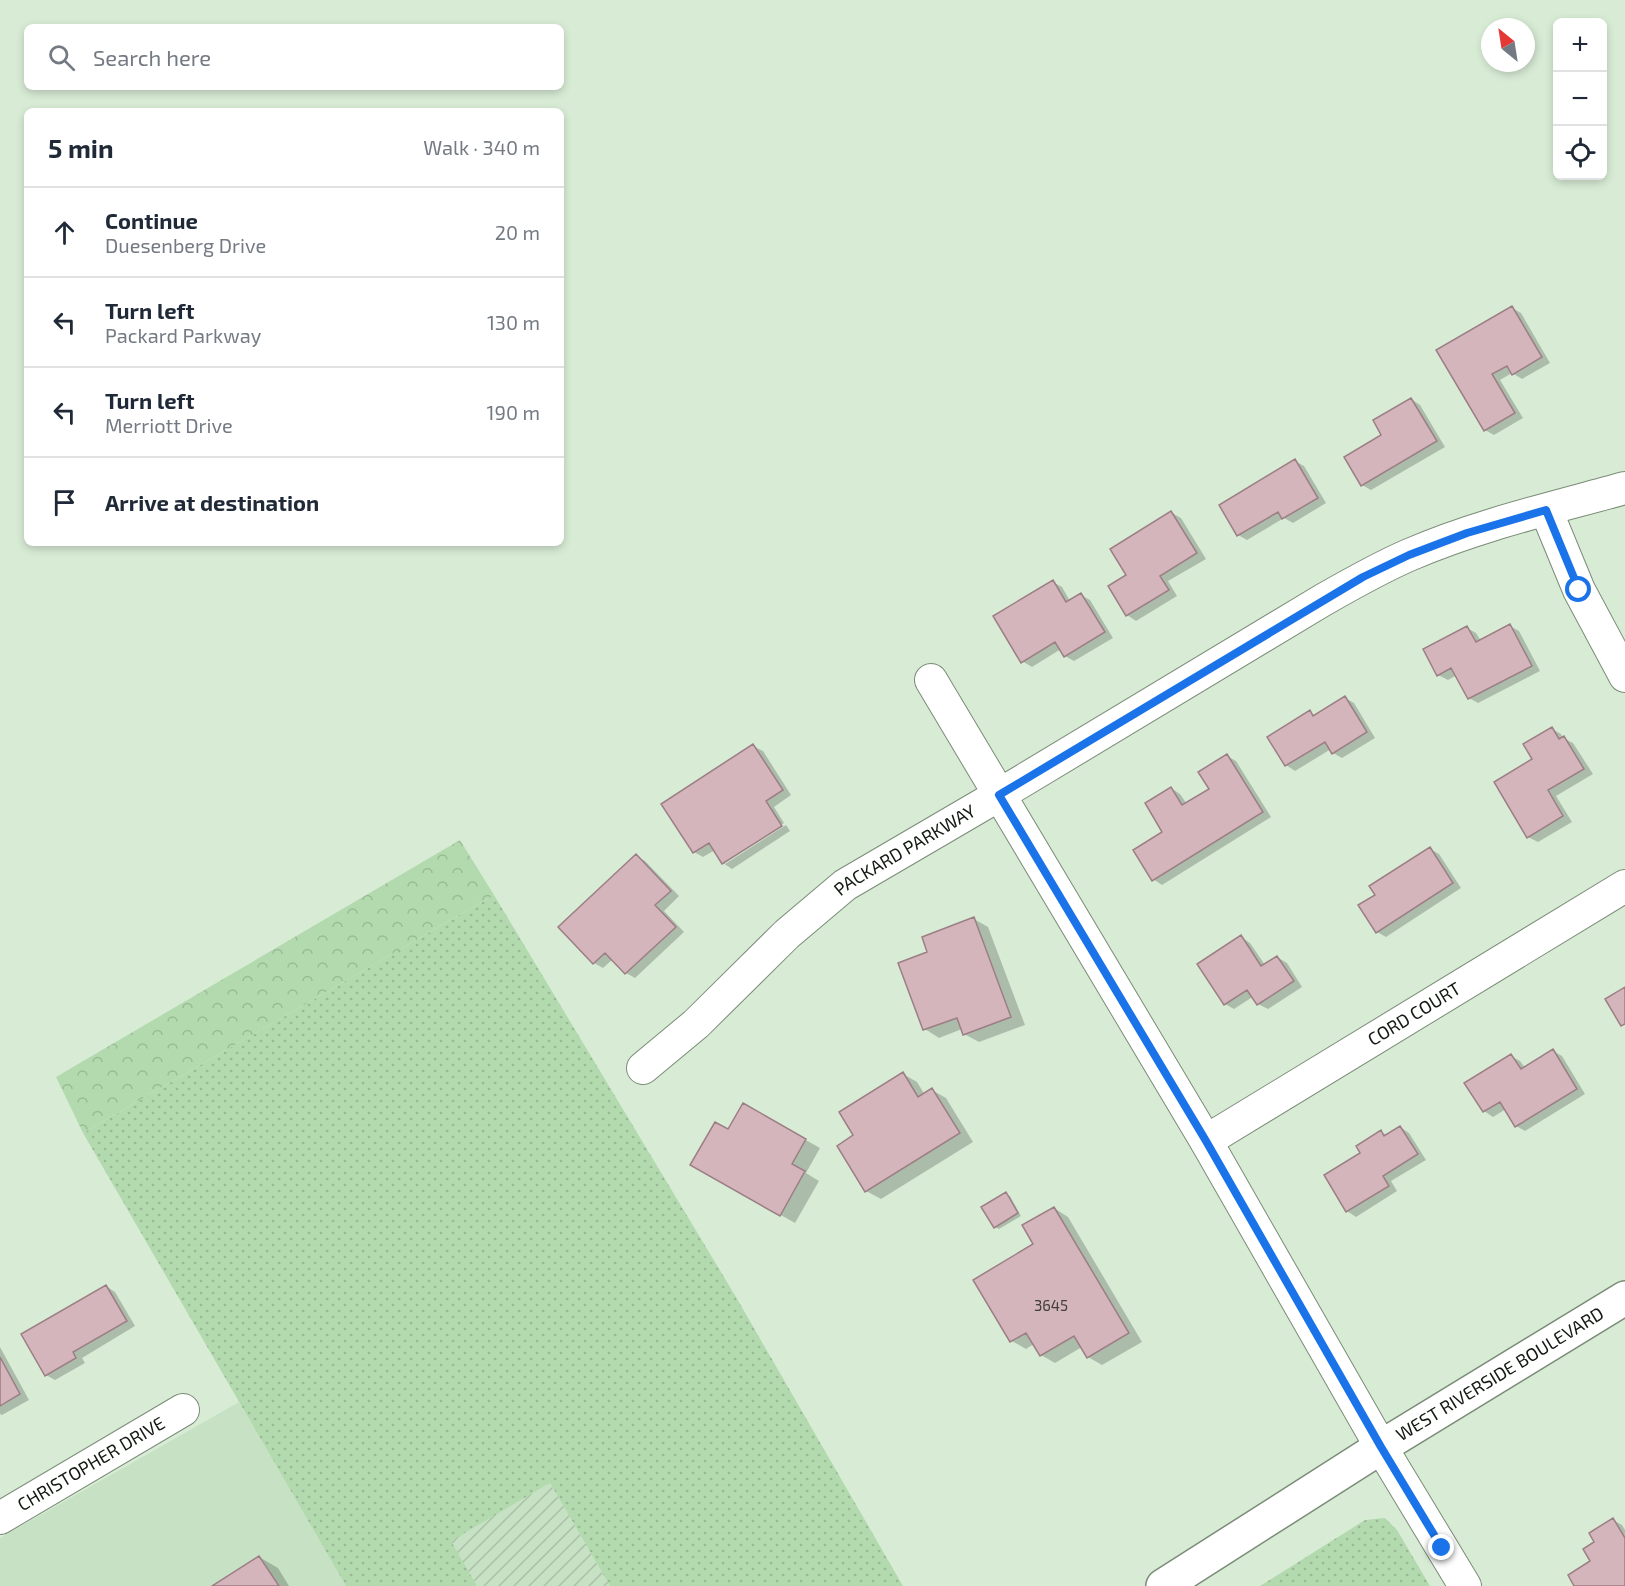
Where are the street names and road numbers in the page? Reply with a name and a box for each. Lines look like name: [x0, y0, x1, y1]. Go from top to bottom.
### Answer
street label: PACKARD PARKWAY: [829, 799, 980, 900]
street label: CORD COURT: [1363, 976, 1465, 1050]
street label: WEST RIVERSIDE BOULEVARD: [1392, 1302, 1607, 1445]
street label: CHRISTOPHER DRIVE: [13, 1411, 168, 1515]

